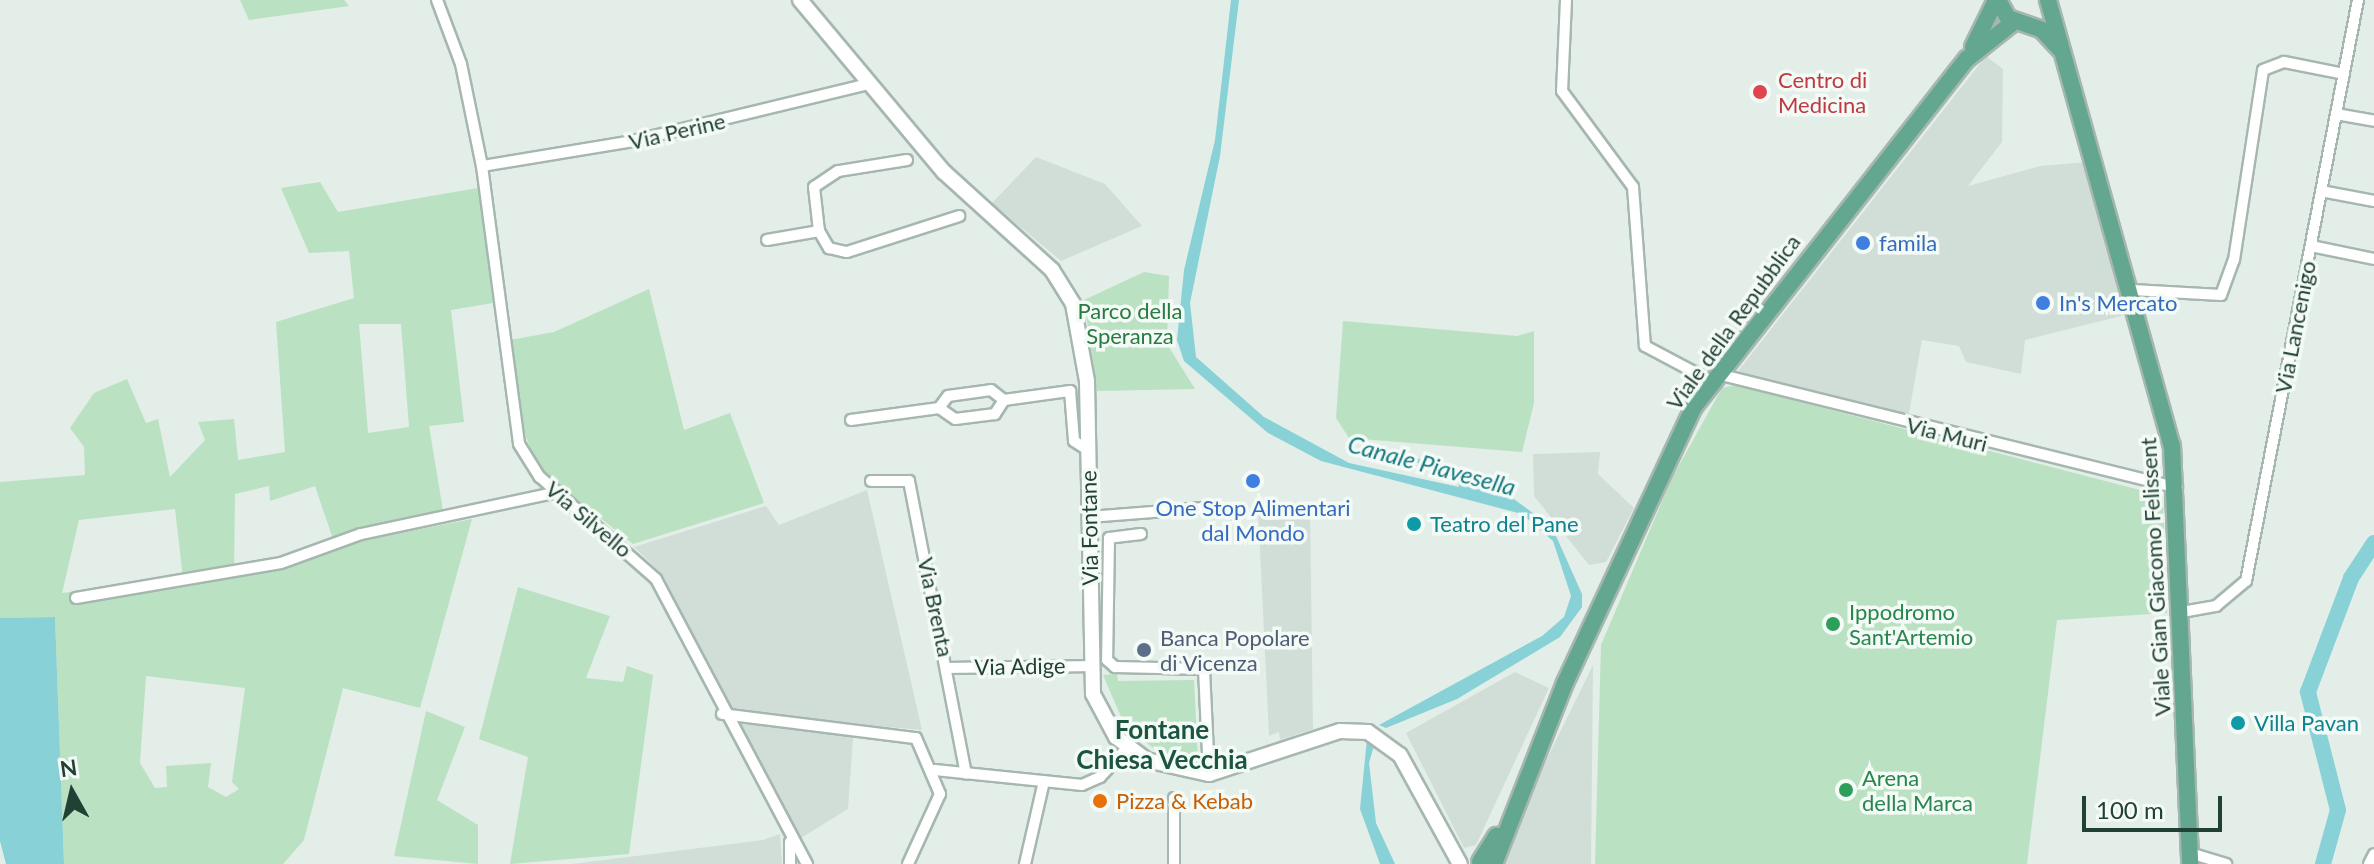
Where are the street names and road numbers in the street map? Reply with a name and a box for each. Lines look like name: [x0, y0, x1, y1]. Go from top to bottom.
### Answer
street label: Via Perine: [626, 107, 728, 155]
street label: Viale della Repubblica: [1661, 229, 1805, 415]
street label: Via Lancenigo: [2269, 258, 2321, 396]
street label: Via Muri: [1904, 411, 1990, 457]
street label: Viale Gian Giacomo Felissent: [2135, 437, 2175, 717]
street label: Via Fontane: [1075, 470, 1103, 586]
street label: Via Silvello: [540, 475, 638, 563]
street label: Via Brenta: [913, 555, 959, 659]
street label: Via Adige: [974, 652, 1066, 680]

